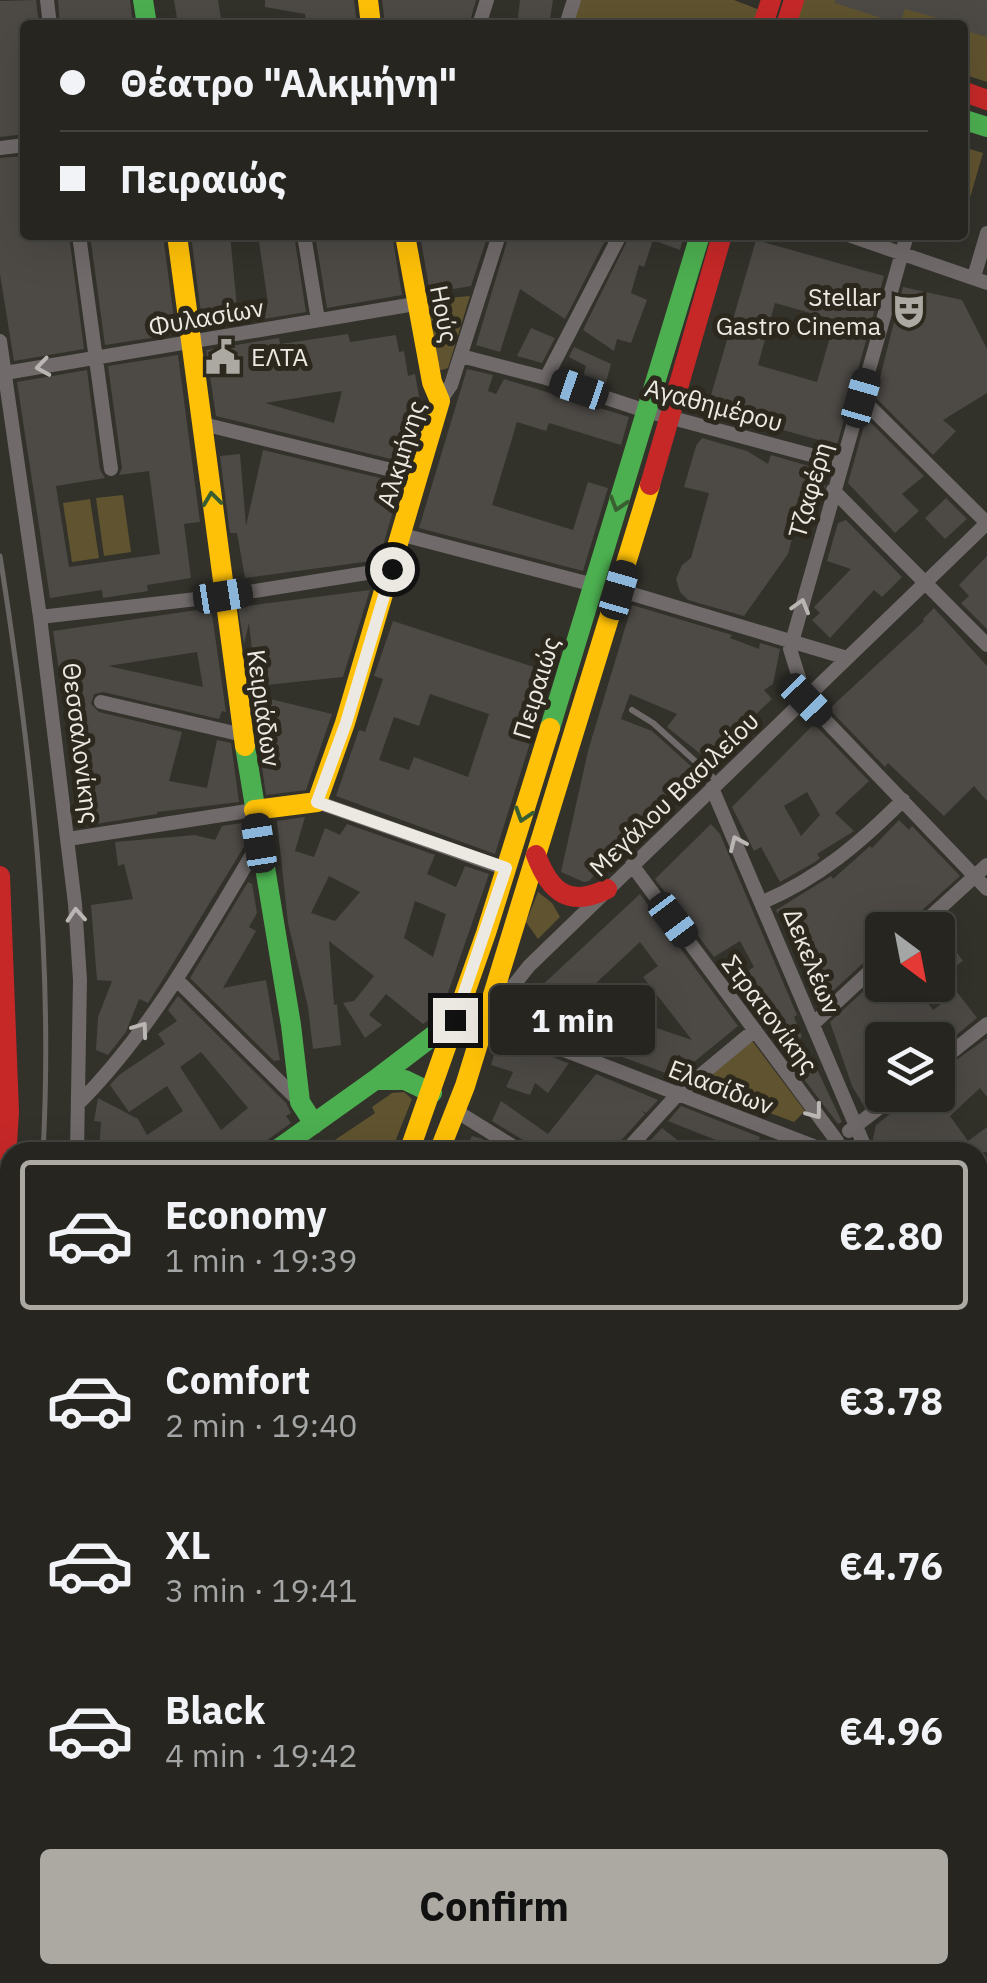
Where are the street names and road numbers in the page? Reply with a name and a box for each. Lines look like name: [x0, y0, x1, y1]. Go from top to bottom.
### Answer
street label: Ηούς: [423, 282, 466, 345]
street label: Φυλασίων: [146, 290, 266, 343]
street label: Αγαθημέρου: [642, 370, 787, 439]
street label: Αλκμήνης: [369, 396, 432, 511]
street label: Τζαφέρη: [780, 438, 839, 542]
street label: Πειραιώς: [504, 633, 567, 743]
street label: Κειριάδων: [240, 647, 289, 769]
street label: Θεσσαλονίκης: [55, 661, 108, 825]
street label: Μεγάλου Βασιλείου: [582, 704, 766, 883]
street label: Δεκελέων: [776, 903, 849, 1019]
street label: Στρατονίκης: [715, 948, 826, 1080]
street label: Ελασίδων: [664, 1051, 779, 1122]

